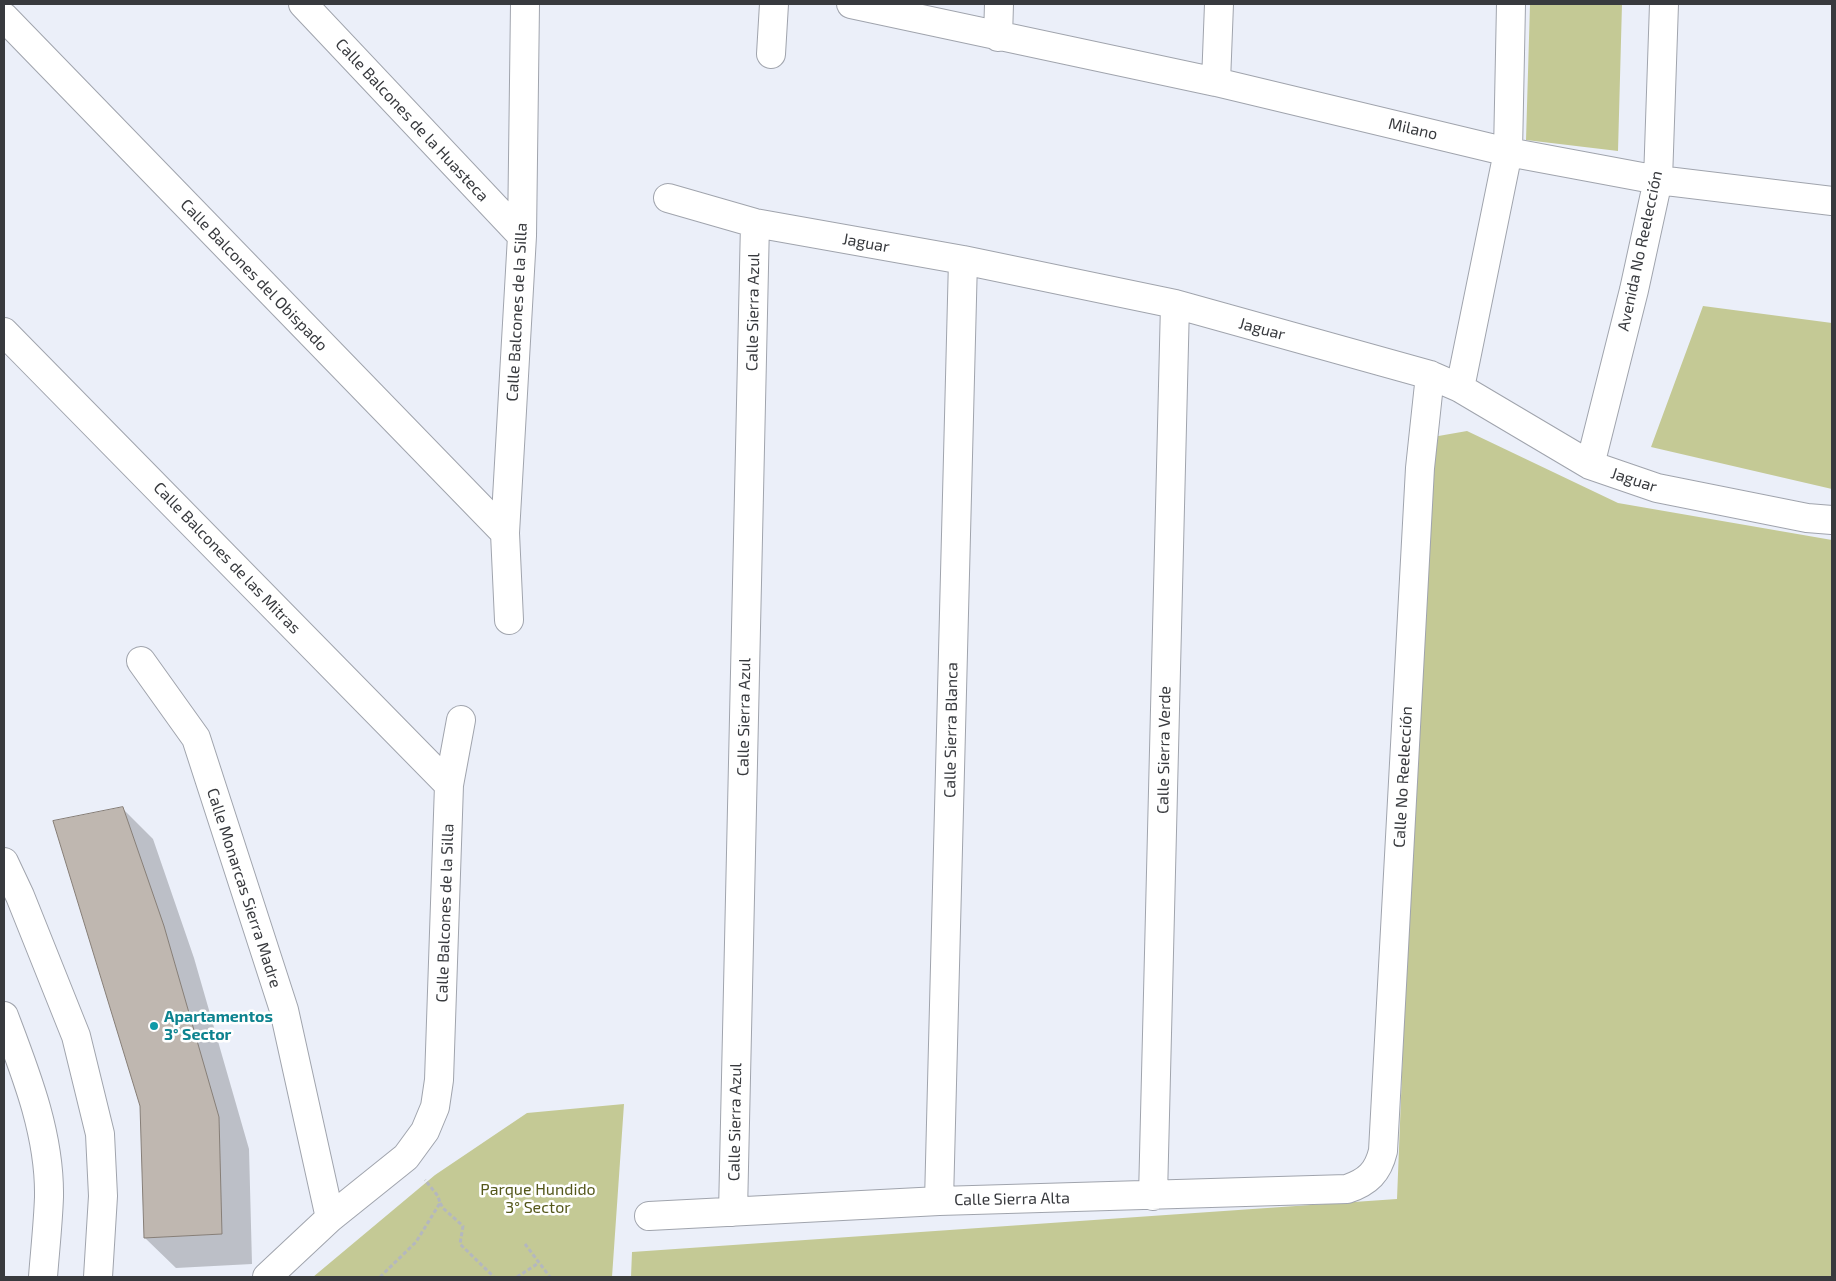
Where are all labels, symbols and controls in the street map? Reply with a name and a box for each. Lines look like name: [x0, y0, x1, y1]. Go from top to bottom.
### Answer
street label: Calle Balcones de la Huasteca: [331, 35, 493, 205]
street label: Milano: [1387, 114, 1439, 144]
street label: Avenida No Reelección: [1614, 169, 1666, 333]
street label: Calle Balcones del Obispado: [176, 195, 332, 355]
street label: Calle Balcones de la Silla: [503, 222, 531, 402]
street label: Jaguar: [841, 229, 891, 257]
street label: Calle Sierra Azul: [742, 253, 764, 371]
street label: Jaguar: [1237, 314, 1287, 344]
street label: Jaguar: [1608, 464, 1660, 496]
street label: Calle Balcones de las Mitras: [149, 478, 305, 638]
street label: Calle Sierra Azul: [733, 658, 755, 776]
street label: Calle Sierra Blanca: [940, 662, 962, 798]
street label: Calle Sierra Verde: [1153, 686, 1175, 814]
street label: Calle No Reelección: [1390, 706, 1416, 848]
street label: Calle Monarcas Sierra Madre: [203, 786, 285, 990]
street label: Calle Balcones de la Silla: [432, 823, 458, 1003]
place label: Apartamentos 3° Sector: [164, 1007, 273, 1045]
marker: Apartamentos 3° Sector: [148, 1020, 160, 1032]
street label: Calle Sierra Azul: [724, 1063, 746, 1181]
park label: Parque Hundido 3° Sector: [480, 1180, 596, 1218]
street label: Calle Sierra Alta: [954, 1188, 1070, 1210]

